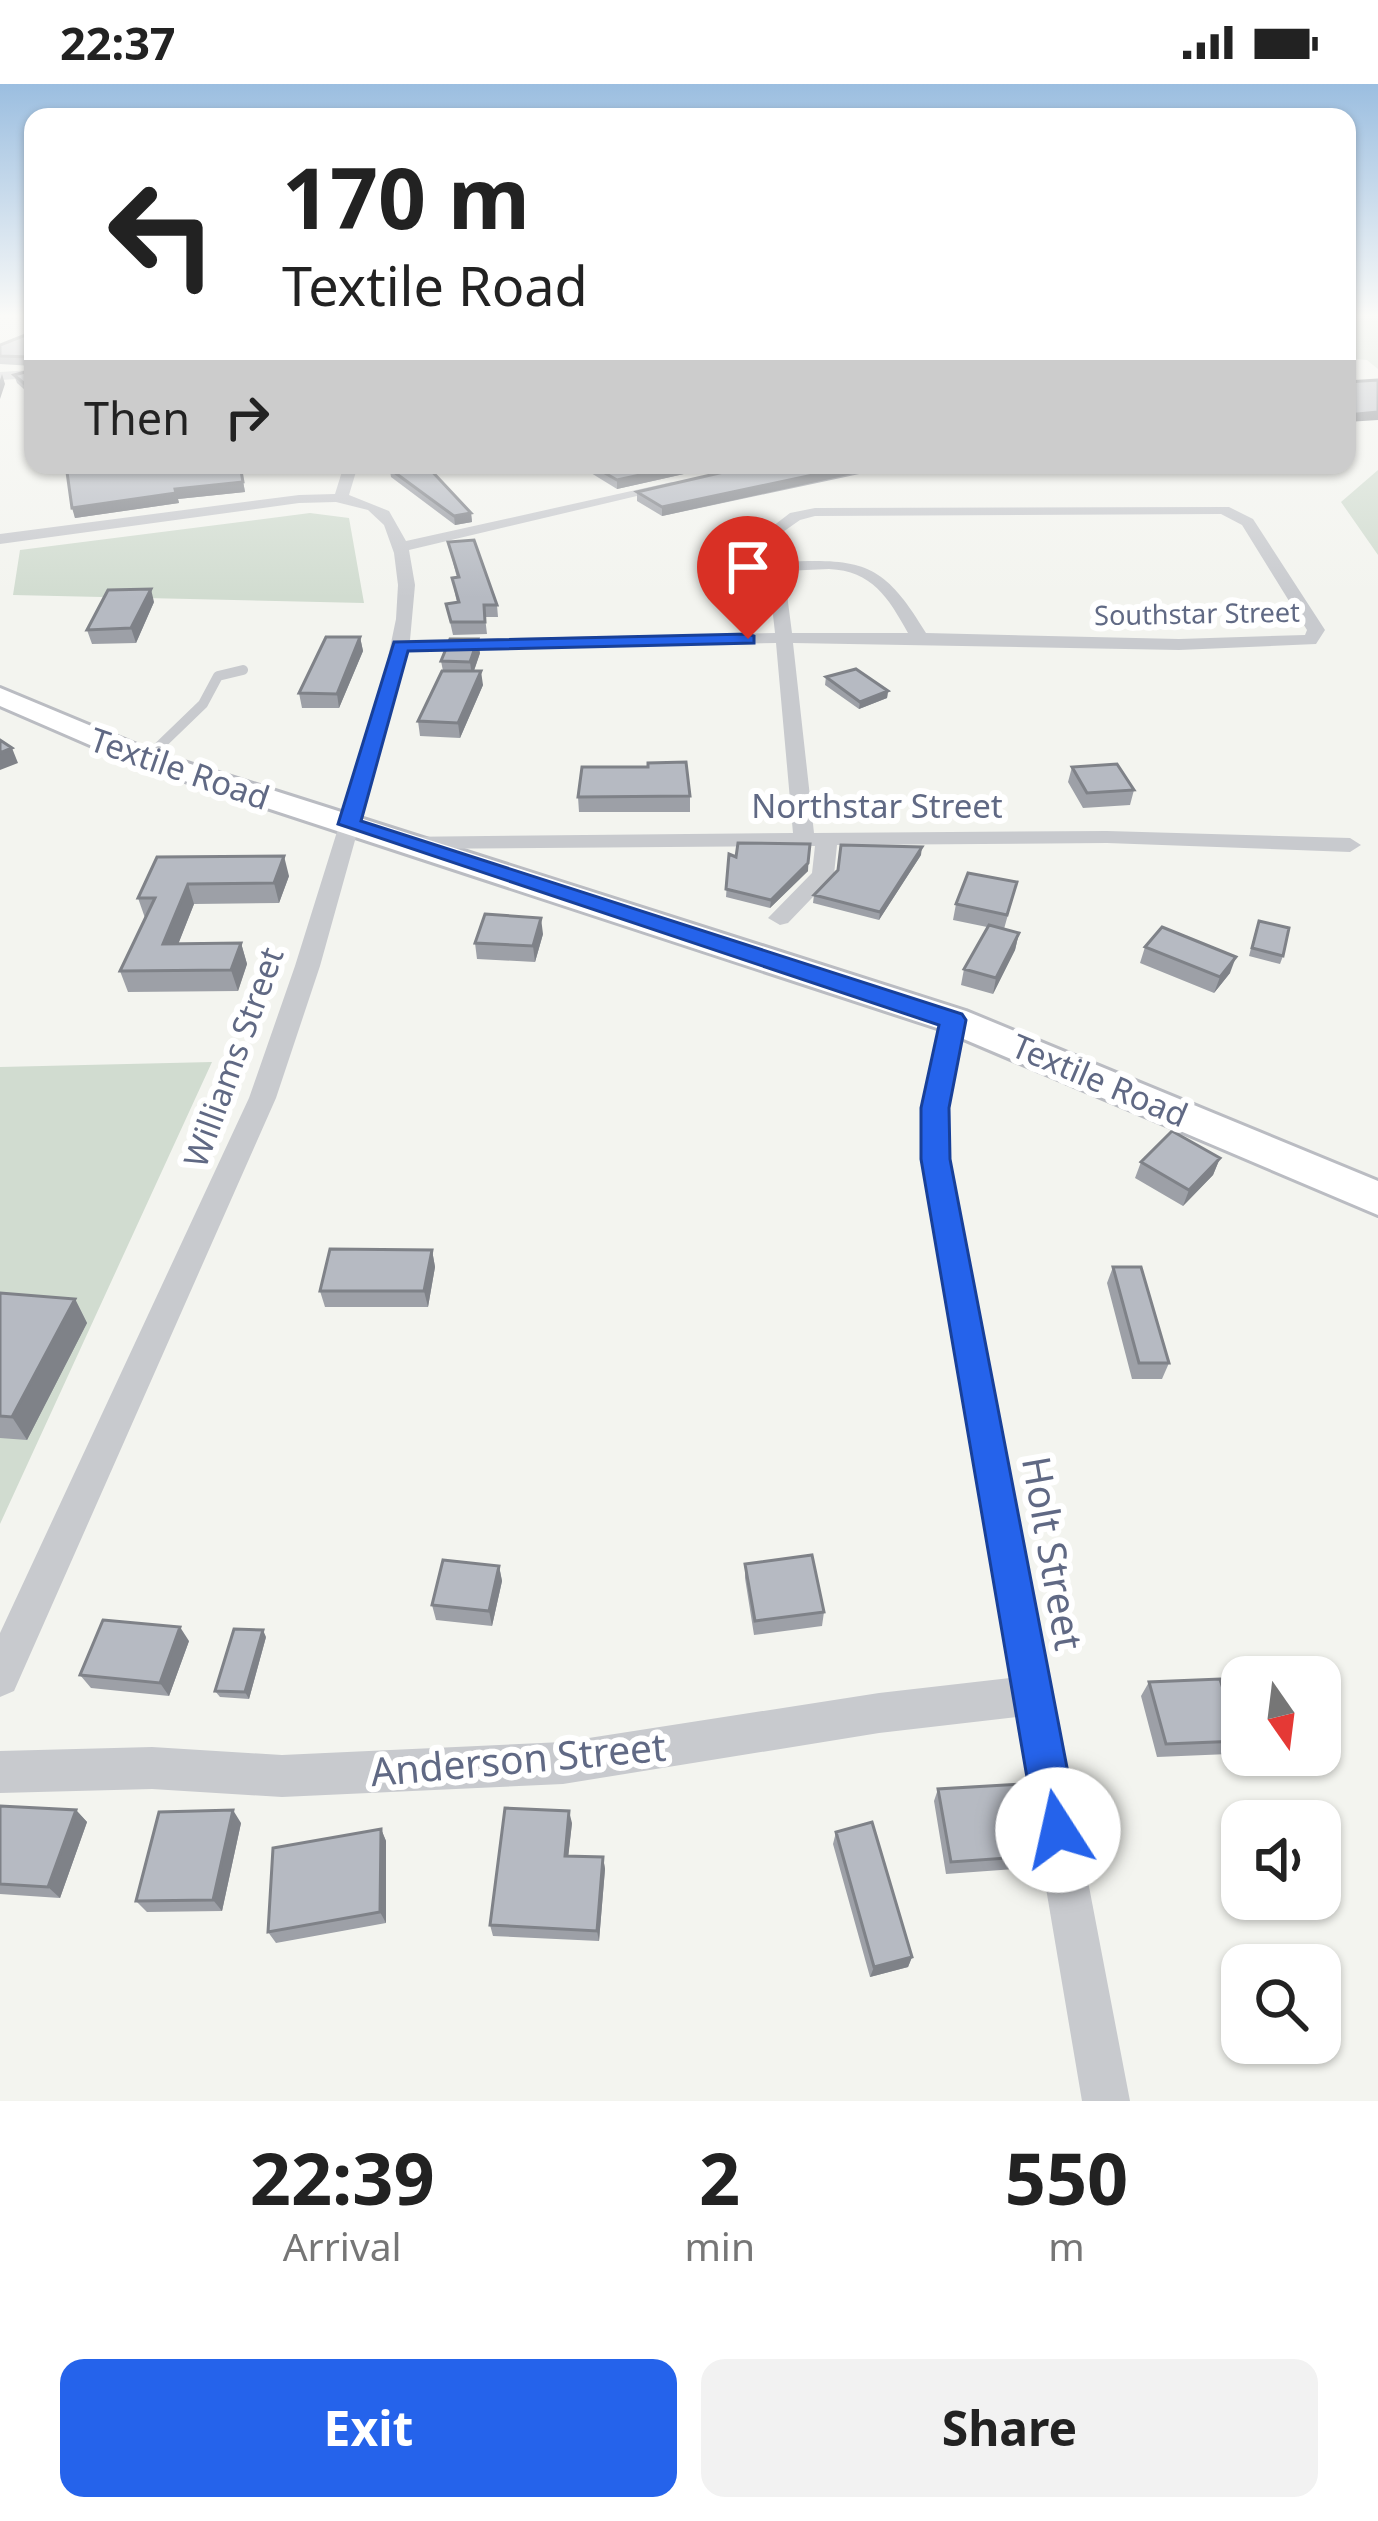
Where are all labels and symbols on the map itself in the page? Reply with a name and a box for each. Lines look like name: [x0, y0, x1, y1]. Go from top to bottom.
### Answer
pin: [697, 516, 799, 639]
street label: Southstar Street: [1094, 593, 1300, 633]
street label: Textile Road: [84, 716, 276, 820]
street label: Northstar Street: [751, 783, 1003, 828]
street label: Williams Street: [172, 941, 294, 1173]
street label: Textile Road: [1005, 1023, 1195, 1137]
street label: Holt Street: [1011, 1452, 1097, 1654]
north arrow: [1221, 1656, 1341, 1776]
street label: Anderson Street: [368, 1719, 668, 1797]
position arrow: [995, 1767, 1121, 1893]

